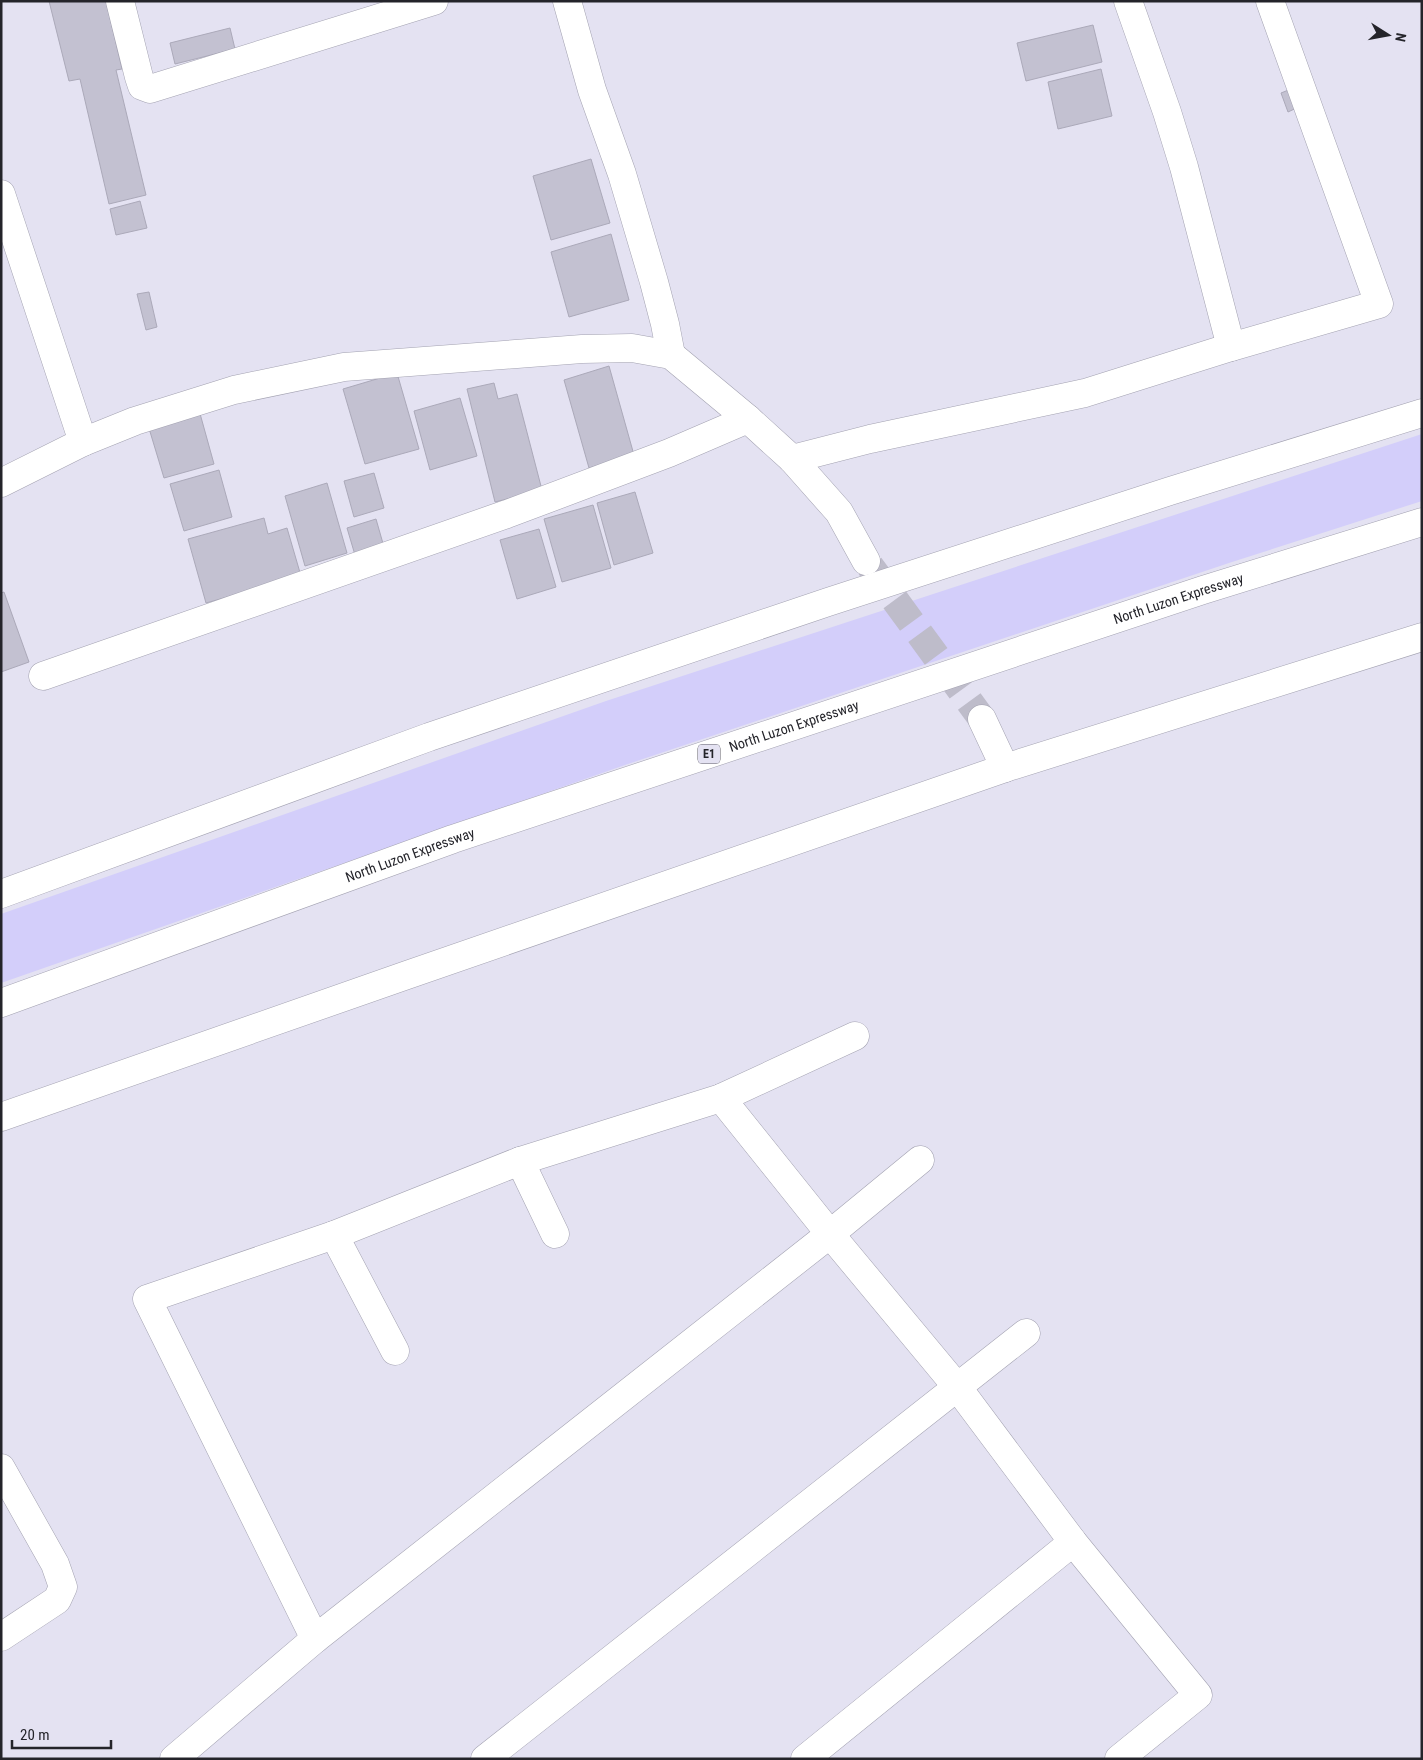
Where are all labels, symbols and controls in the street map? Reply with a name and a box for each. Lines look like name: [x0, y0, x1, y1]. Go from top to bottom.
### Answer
north arrow: [1363, 10, 1413, 60]
text: N: [1392, 32, 1409, 43]
street label: North Luzon Expressway: [1111, 570, 1245, 627]
street label: North Luzon Expressway: [727, 697, 861, 755]
road number: E1: [698, 744, 720, 764]
street label: North Luzon Expressway: [343, 824, 477, 885]
scale bar: [12, 1718, 111, 1750]
text: 20 m: [20, 1726, 50, 1744]

